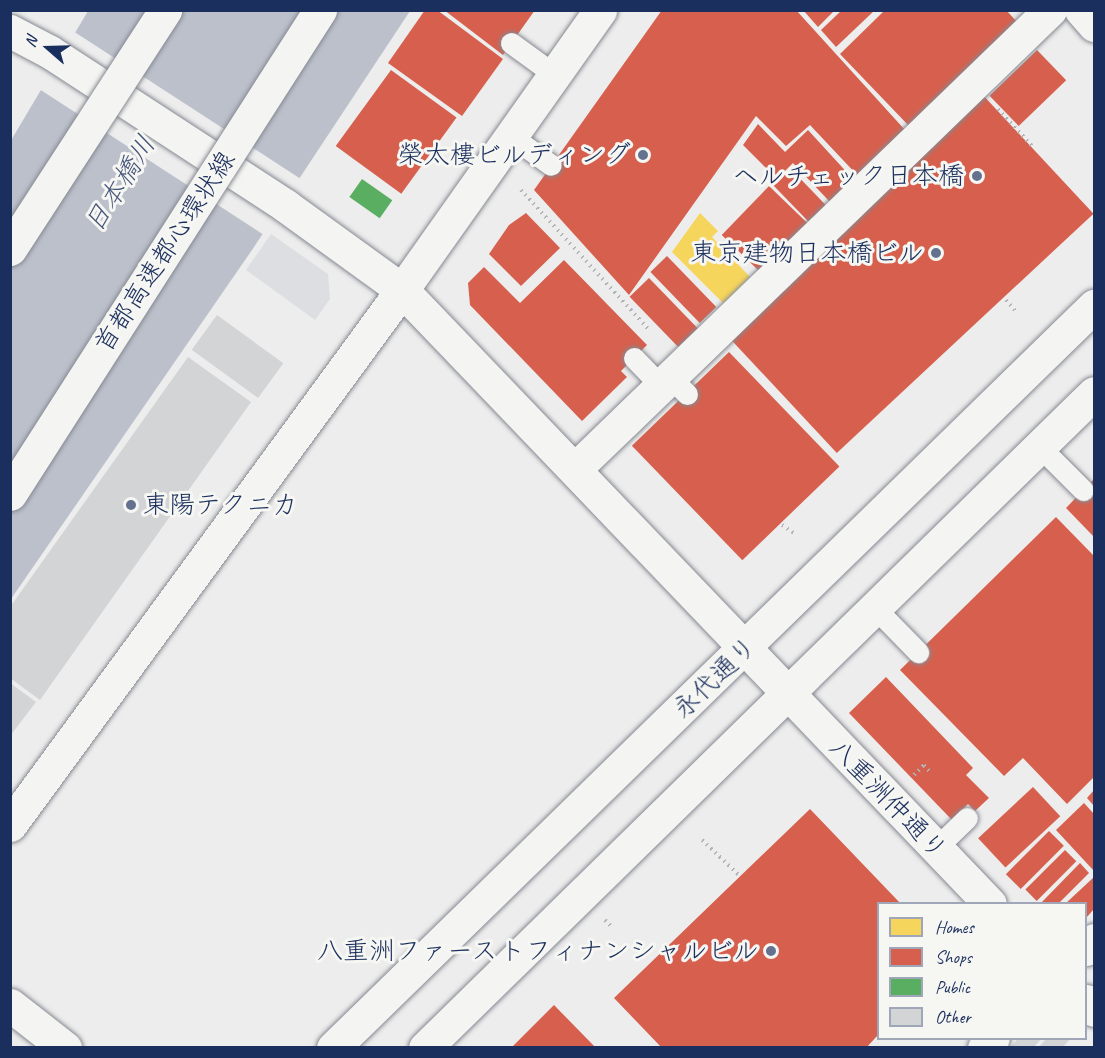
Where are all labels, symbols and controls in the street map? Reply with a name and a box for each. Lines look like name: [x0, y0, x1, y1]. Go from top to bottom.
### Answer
north arrow: [18, 18, 78, 78]
text: N: [20, 34, 42, 50]
water label: 日本橋川: [78, 130, 162, 238]
place label: 榮太樓ビルディング: [397, 139, 631, 171]
street label: 首都高速都心環状線: [88, 145, 242, 359]
marker: 榮太樓ビルディング: [636, 148, 650, 162]
place label: ヘルチェック日本橋: [730, 160, 964, 192]
marker: ヘルチェック日本橋: [968, 167, 986, 185]
place label: 東京建物日本橋ビル: [690, 237, 924, 269]
marker: 東京建物日本橋ビル: [929, 246, 943, 260]
place label: 東陽テクニカ: [143, 489, 299, 521]
marker: 東陽テクニカ: [124, 498, 138, 512]
street label: 永代通り: [667, 631, 763, 725]
street label: 八重洲仲通り: [823, 732, 953, 866]
legend: [877, 902, 1087, 1040]
text: Homes: [935, 916, 974, 938]
place label: 八重洲ファーストフィナンシャルビル: [317, 935, 759, 967]
marker: 八重洲ファーストフィナンシャルビル: [764, 944, 778, 958]
text: Shops: [935, 946, 972, 968]
text: Public: [935, 976, 970, 998]
text: Other: [935, 1006, 971, 1028]

